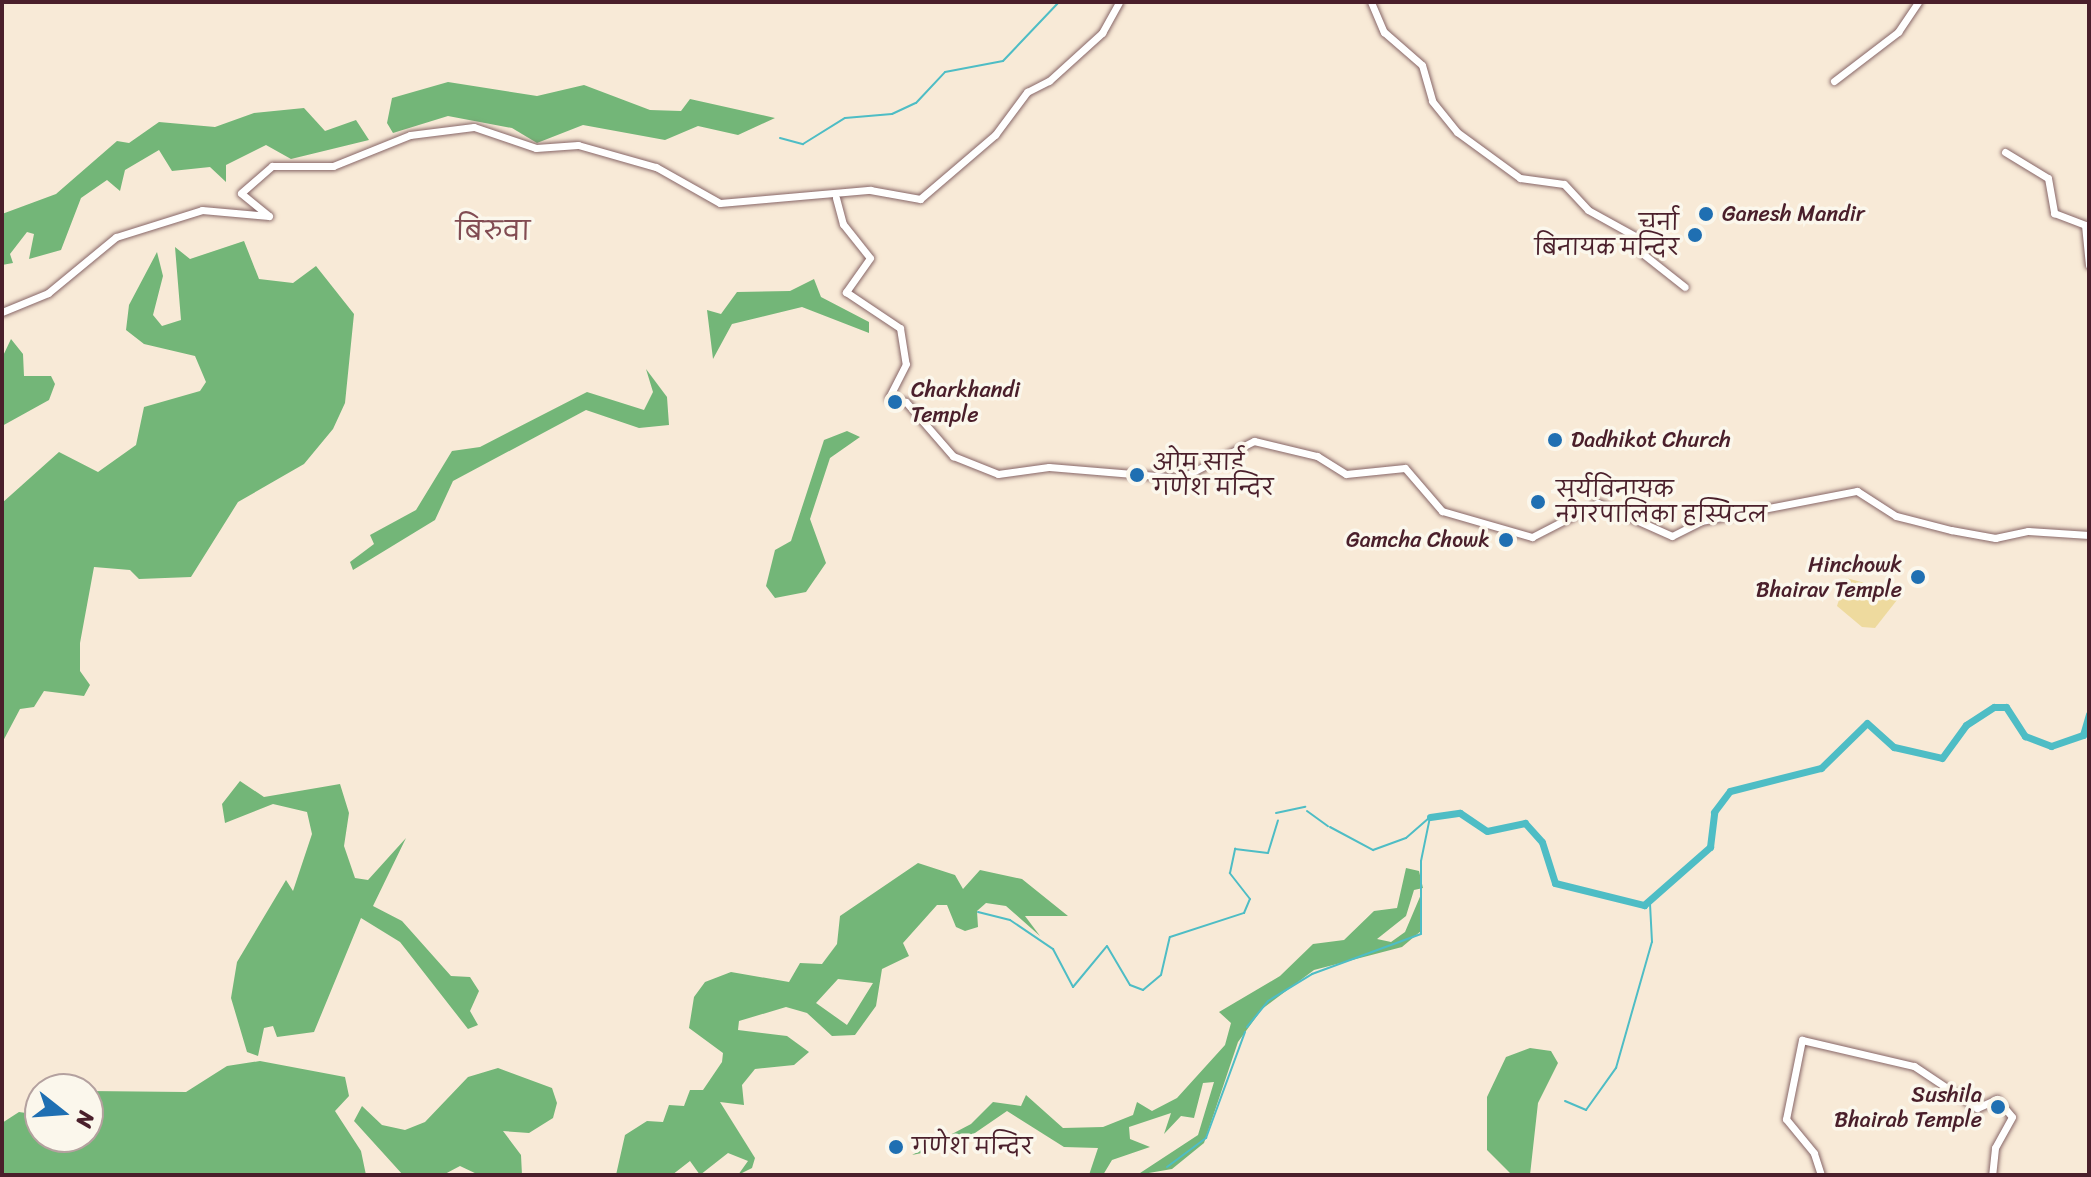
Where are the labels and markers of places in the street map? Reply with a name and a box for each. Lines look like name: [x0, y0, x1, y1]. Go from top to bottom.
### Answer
place label: Ganesh Mandir: [1722, 201, 1865, 227]
marker: Ganesh Mandir: [1697, 205, 1715, 223]
place label: चुर्ना बिनायक मन्दिर: [1534, 209, 1679, 260]
marker: चुर्ना बिनायक मन्दिर: [1686, 226, 1704, 244]
place label: Charkhandi Temple: [911, 376, 1020, 428]
marker: Charkhandi Temple: [886, 393, 904, 411]
place label: Dadhikot Church: [1571, 427, 1731, 453]
marker: Dadhikot Church: [1546, 431, 1564, 449]
place label: ओम साई गणेश मन्दिर: [1153, 449, 1274, 500]
marker: ओम साई गणेश मन्दिर: [1128, 466, 1146, 484]
place label: सूर्यविनायक नगरपालिका हस्पिटल: [1556, 476, 1767, 528]
marker: सूर्यविनायक नगरपालिका हस्पिटल: [1527, 491, 1549, 513]
place label: Gamcha Chowk: [1346, 527, 1490, 553]
marker: Gamcha Chowk: [1497, 531, 1515, 549]
place label: Hinchowk Bhairav Temple: [1756, 551, 1902, 602]
marker: Hinchowk Bhairav Temple: [1909, 568, 1927, 586]
place label: Sushila Bhairab Temple: [1834, 1081, 1982, 1132]
marker: Sushila Bhairab Temple: [1989, 1098, 2007, 1116]
place label: गणेश मन्दिर: [912, 1134, 1033, 1160]
marker: गणेश मन्दिर: [887, 1138, 905, 1156]

